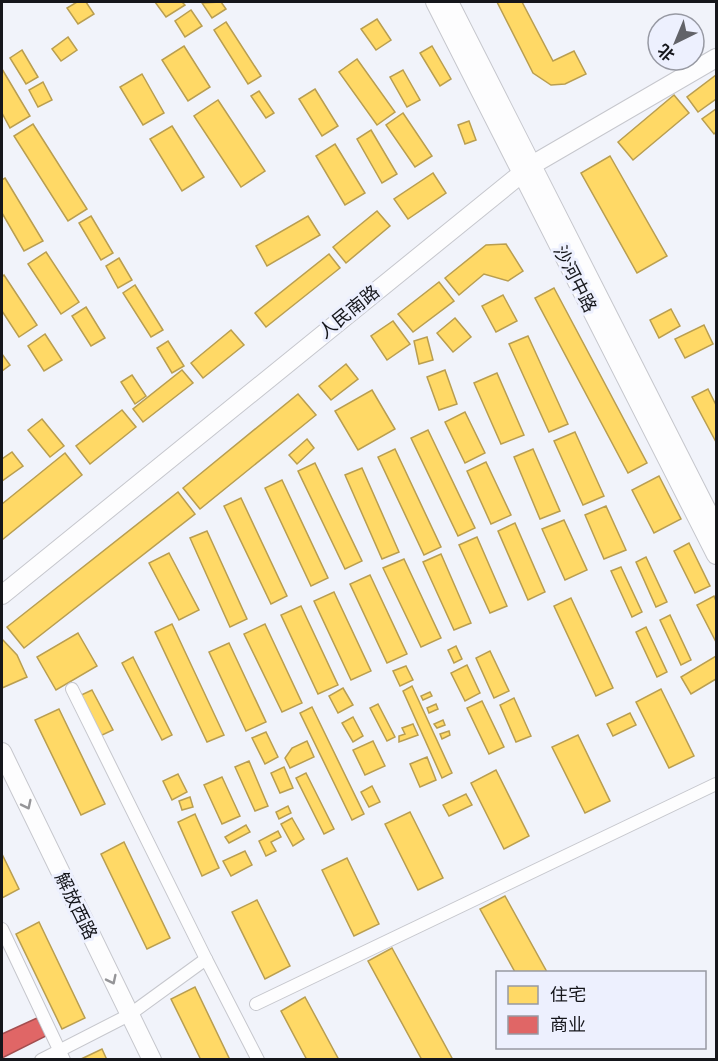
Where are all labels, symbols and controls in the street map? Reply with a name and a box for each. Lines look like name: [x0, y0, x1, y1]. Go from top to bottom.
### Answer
north arrow: [646, 12, 706, 72]
text: 北: [654, 40, 678, 65]
street label: 沙河中路: [549, 242, 601, 316]
street label: 人民南路: [314, 281, 384, 343]
one-way arrow: [20, 798, 31, 809]
street label: 解放西路: [50, 869, 102, 943]
legend: [496, 971, 706, 1049]
one-way arrow: [104, 974, 116, 985]
text: 住宅: [550, 984, 586, 1006]
text: 商业: [550, 1014, 586, 1036]

